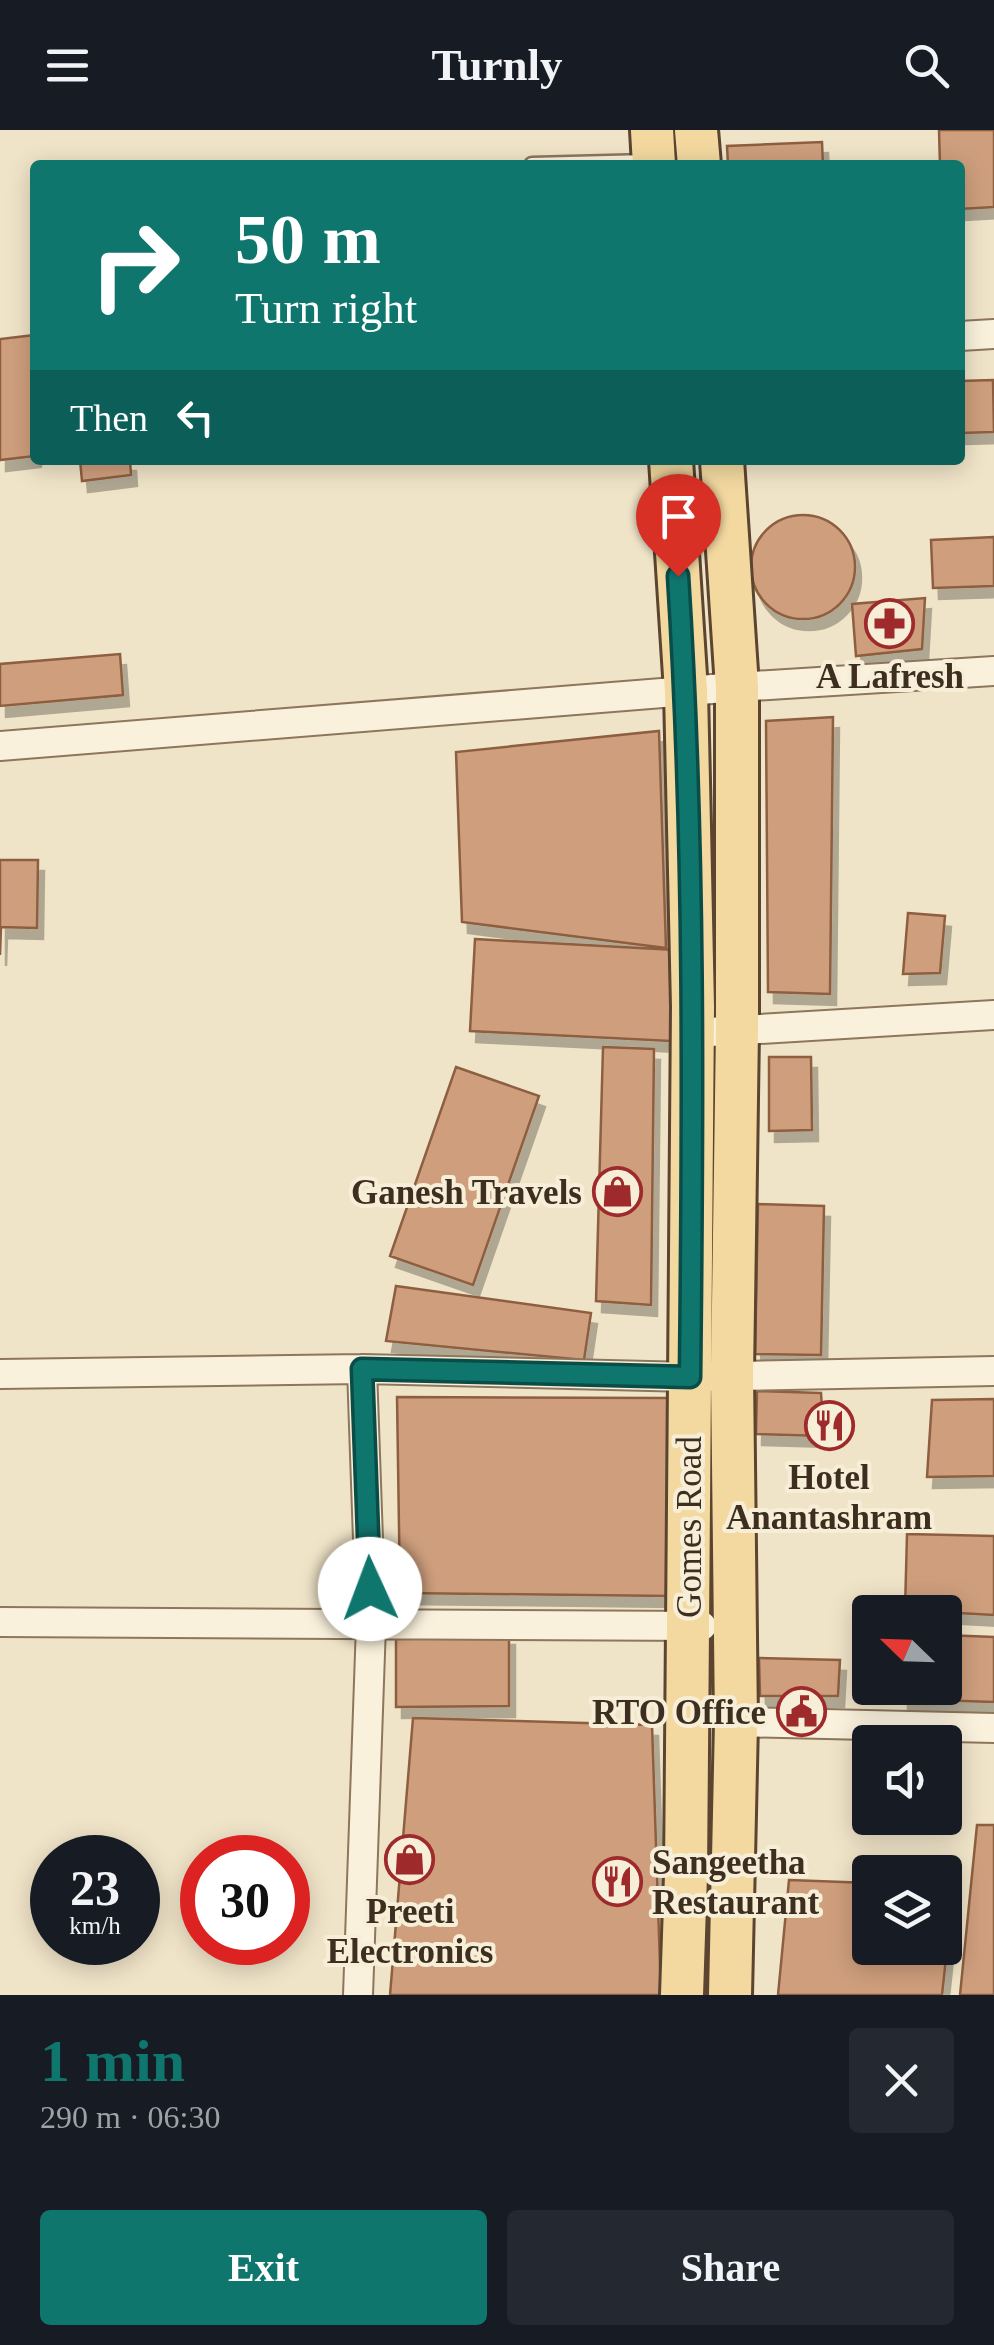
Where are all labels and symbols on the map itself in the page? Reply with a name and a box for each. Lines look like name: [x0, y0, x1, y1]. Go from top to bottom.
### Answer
pin: [636, 474, 721, 577]
pharmacy icon: A Lafresh: [864, 598, 916, 650]
place label: A Lafresh: [816, 657, 964, 696]
shop icon: Ganesh Travels: [591, 1166, 643, 1218]
place label: Ganesh Travels: [351, 1173, 582, 1212]
restaurant icon: Hotel Anantashram: [803, 1399, 855, 1451]
street label: Gomes Road: [670, 1436, 709, 1618]
place label: Hotel Anantashram: [726, 1458, 932, 1537]
position arrow: [318, 1537, 422, 1641]
north arrow: [852, 1595, 962, 1705]
public building icon: RTO Office: [775, 1686, 827, 1738]
place label: RTO Office: [592, 1693, 766, 1732]
shop icon: Preeti Electronics: [384, 1833, 436, 1885]
speed limit sign: 30: [180, 1835, 310, 1965]
place label: Sangeetha Restaurant: [652, 1843, 820, 1922]
restaurant icon: Sangeetha Restaurant: [591, 1856, 643, 1908]
place label: Preeti Electronics: [327, 1892, 493, 1971]

